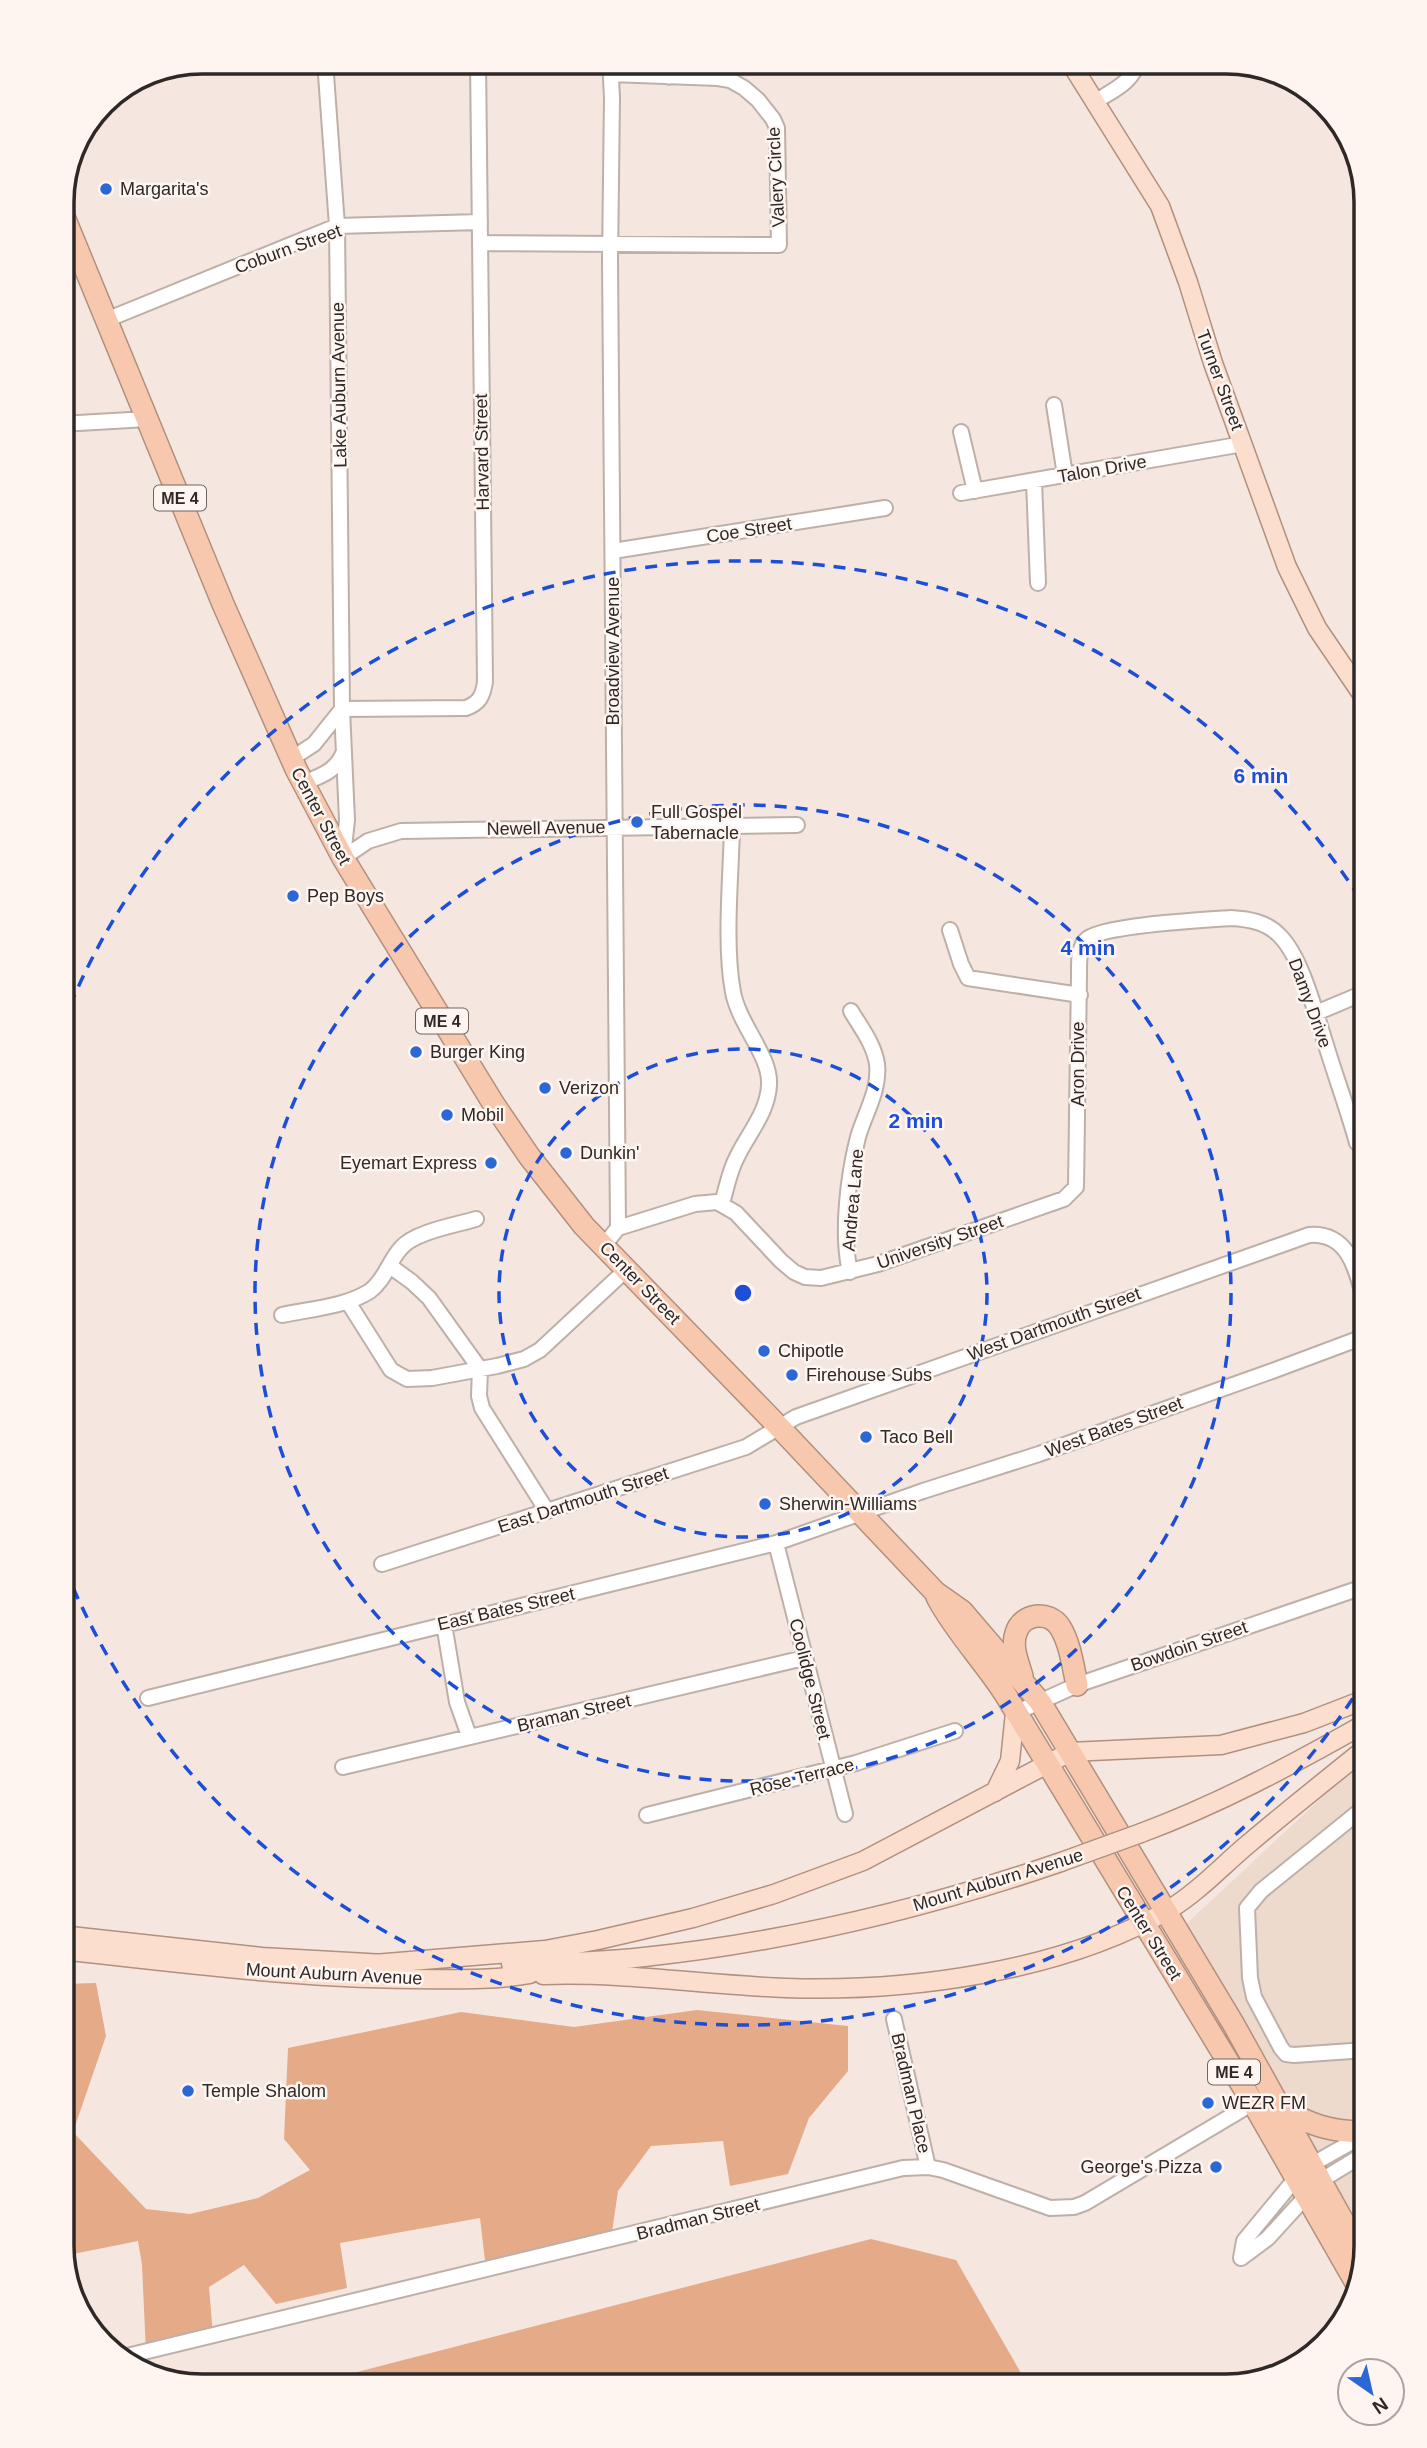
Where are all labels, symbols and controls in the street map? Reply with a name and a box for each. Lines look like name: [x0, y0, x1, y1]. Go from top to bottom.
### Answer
street label: Valery Circle: [763, 126, 789, 228]
place label: Margarita's: [120, 179, 208, 199]
marker: Margarita's: [98, 181, 114, 197]
street label: Coburn Street: [232, 220, 344, 278]
street label: Lake Auburn Avenue: [328, 302, 350, 468]
street label: Turner Street: [1193, 327, 1247, 433]
street label: Harvard Street: [471, 393, 493, 511]
street label: Talon Drive: [1056, 451, 1148, 487]
road number: ME 4: [154, 485, 206, 510]
street label: Coe Street: [705, 513, 793, 547]
street label: Broadview Avenue: [603, 577, 623, 725]
street label: Center Street: [287, 764, 355, 868]
text: 6 min: [1234, 764, 1288, 787]
place label: Full Gospel Tabernacle: [651, 802, 742, 843]
marker: Full Gospel Tabernacle: [629, 814, 645, 830]
street label: Newell Avenue: [486, 817, 606, 839]
place label: Pep Boys: [307, 886, 384, 906]
marker: Pep Boys: [285, 888, 301, 904]
text: 4 min: [1061, 936, 1115, 959]
street label: Damy Drive: [1285, 955, 1335, 1051]
road number: ME 4: [416, 1009, 468, 1034]
street label: Aron Drive: [1068, 1021, 1088, 1107]
place label: Burger King: [430, 1042, 525, 1062]
marker: Burger King: [408, 1044, 424, 1060]
place label: Verizon: [559, 1078, 619, 1098]
marker: Verizon: [537, 1080, 553, 1096]
place label: Mobil: [461, 1105, 504, 1125]
marker: Mobil: [439, 1107, 455, 1123]
text: 2 min: [889, 1109, 943, 1132]
place label: Dunkin': [580, 1143, 639, 1163]
marker: Dunkin': [558, 1145, 574, 1161]
street label: Andrea Lane: [839, 1148, 867, 1252]
place label: Eyemart Express: [340, 1153, 477, 1173]
marker: Eyemart Express: [483, 1155, 499, 1171]
street label: University Street: [874, 1211, 1006, 1273]
street label: Center Street: [596, 1238, 684, 1328]
centre of rings: [731, 1281, 755, 1305]
street label: West Dartmouth Street: [965, 1283, 1143, 1365]
place label: Chipotle: [778, 1341, 844, 1361]
marker: Chipotle: [756, 1343, 772, 1359]
place label: Firehouse Subs: [806, 1365, 932, 1385]
marker: Firehouse Subs: [784, 1367, 800, 1383]
street label: West Bates Street: [1043, 1393, 1185, 1461]
place label: Taco Bell: [880, 1427, 953, 1447]
marker: Taco Bell: [858, 1429, 874, 1445]
street label: East Dartmouth Street: [495, 1463, 671, 1537]
place label: Sherwin-Williams: [779, 1494, 917, 1514]
marker: Sherwin-Williams: [757, 1496, 773, 1512]
street label: East Bates Street: [436, 1584, 576, 1634]
street label: Coolidge Street: [785, 1616, 835, 1742]
street label: Bowdoin Street: [1128, 1617, 1250, 1675]
street label: Braman Street: [515, 1690, 633, 1736]
street label: Rose Terrace: [748, 1754, 856, 1800]
street label: Mount Auburn Avenue: [911, 1845, 1085, 1915]
street label: Center Street: [1112, 1882, 1186, 1984]
street label: Mount Auburn Avenue: [245, 1959, 423, 1989]
street label: Bradman Place: [887, 2031, 935, 2155]
road number: ME 4: [1208, 2060, 1260, 2084]
place label: Temple Shalom: [202, 2081, 326, 2101]
marker: Temple Shalom: [180, 2083, 196, 2099]
place label: WEZR FM: [1222, 2093, 1306, 2113]
marker: WEZR FM: [1200, 2095, 1216, 2111]
place label: George's Pizza: [1081, 2157, 1203, 2177]
marker: George's Pizza: [1208, 2159, 1224, 2175]
street label: Bradman Street: [634, 2194, 762, 2244]
north arrow: [1336, 2357, 1406, 2427]
text: N: [1369, 2393, 1392, 2418]

